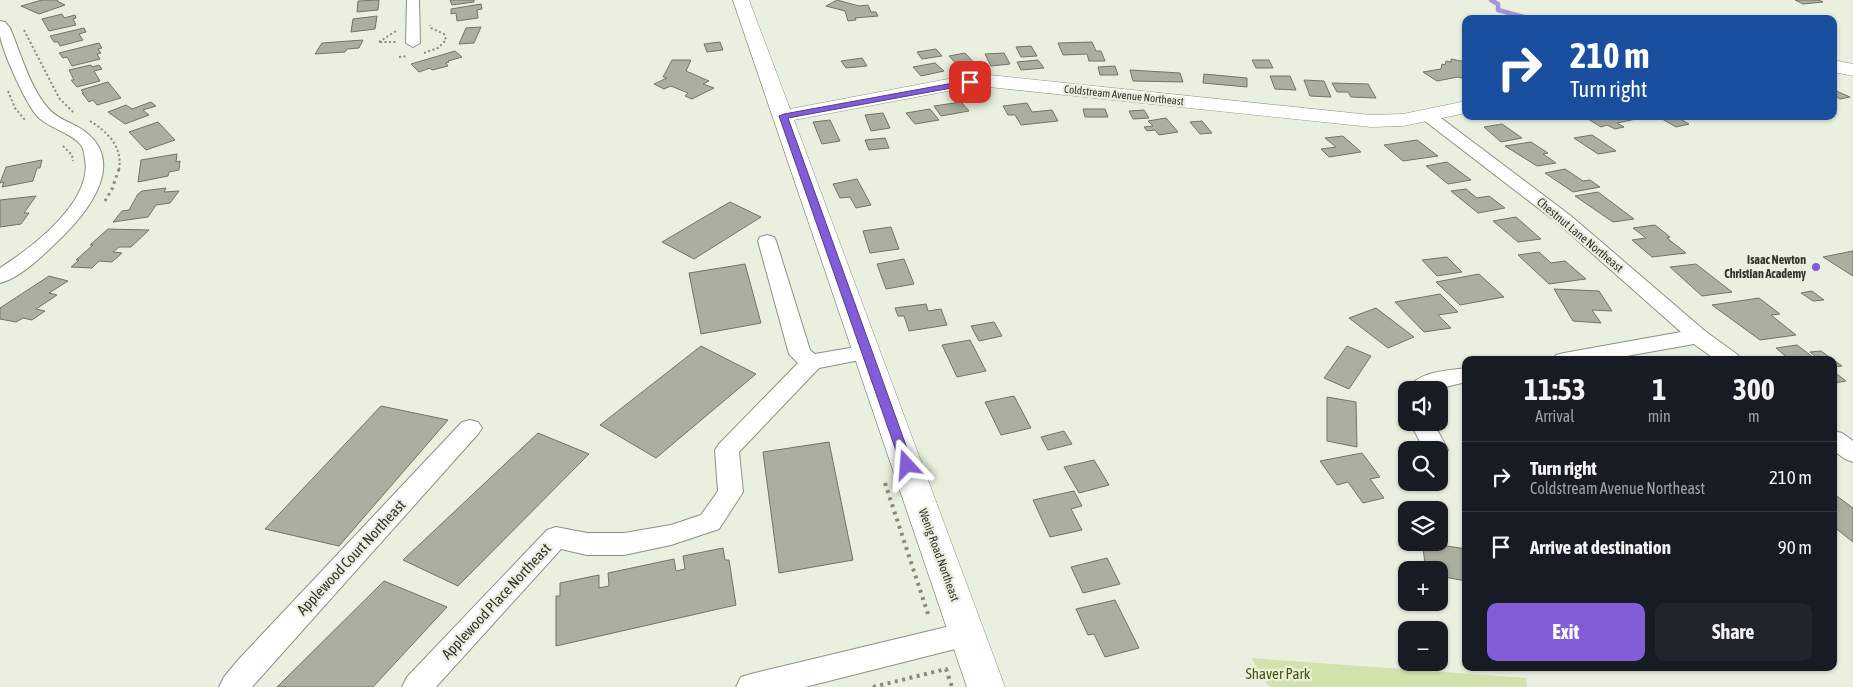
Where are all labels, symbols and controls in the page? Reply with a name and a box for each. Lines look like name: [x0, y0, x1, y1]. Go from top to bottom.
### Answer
icon: right: [1487, 35, 1552, 100]
text: 210 m: [1570, 35, 1649, 75]
pin: [949, 61, 991, 103]
icon: arrive: [956, 68, 984, 96]
text: Turn right: [1570, 76, 1647, 102]
street label: Coldstream Avenue Northeast: [1064, 83, 1184, 107]
street label: Chestnut Lane Northeast: [1534, 195, 1626, 276]
place label: Isaac Newton Christian Academy: [1724, 253, 1806, 281]
marker: Isaac Newton Christian Academy: [1810, 261, 1822, 273]
text: 11:53: [1524, 372, 1586, 406]
text: 1: [1652, 372, 1666, 406]
text: 300: [1733, 372, 1775, 406]
map controls: [1398, 381, 1448, 671]
button: sound: [1398, 381, 1448, 431]
text: Arrival: [1535, 407, 1574, 425]
text: min: [1648, 407, 1671, 425]
text: m: [1748, 407, 1760, 425]
position arrow: [880, 438, 932, 490]
button: search: [1398, 441, 1448, 491]
text: Turn right: [1530, 457, 1597, 479]
icon: right: [1487, 463, 1515, 491]
text: 210 m: [1769, 466, 1812, 488]
text: Coldstream Avenue Northeast: [1530, 479, 1705, 497]
street label: Applewood Court Northeast: [293, 496, 409, 618]
button: layers: [1398, 501, 1448, 551]
street label: Wenig Road Northeast: [916, 507, 962, 604]
icon: arrive: [1487, 533, 1515, 561]
text: Arrive at destination: [1530, 536, 1671, 558]
text: 90 m: [1778, 536, 1812, 558]
street label: Applewood Place Northeast: [438, 540, 554, 662]
button: +: [1398, 561, 1448, 611]
button: Exit: [1487, 603, 1645, 661]
button: Share: [1655, 603, 1812, 661]
button: −: [1398, 621, 1448, 671]
park label: Shaver Park: [1246, 665, 1311, 682]

